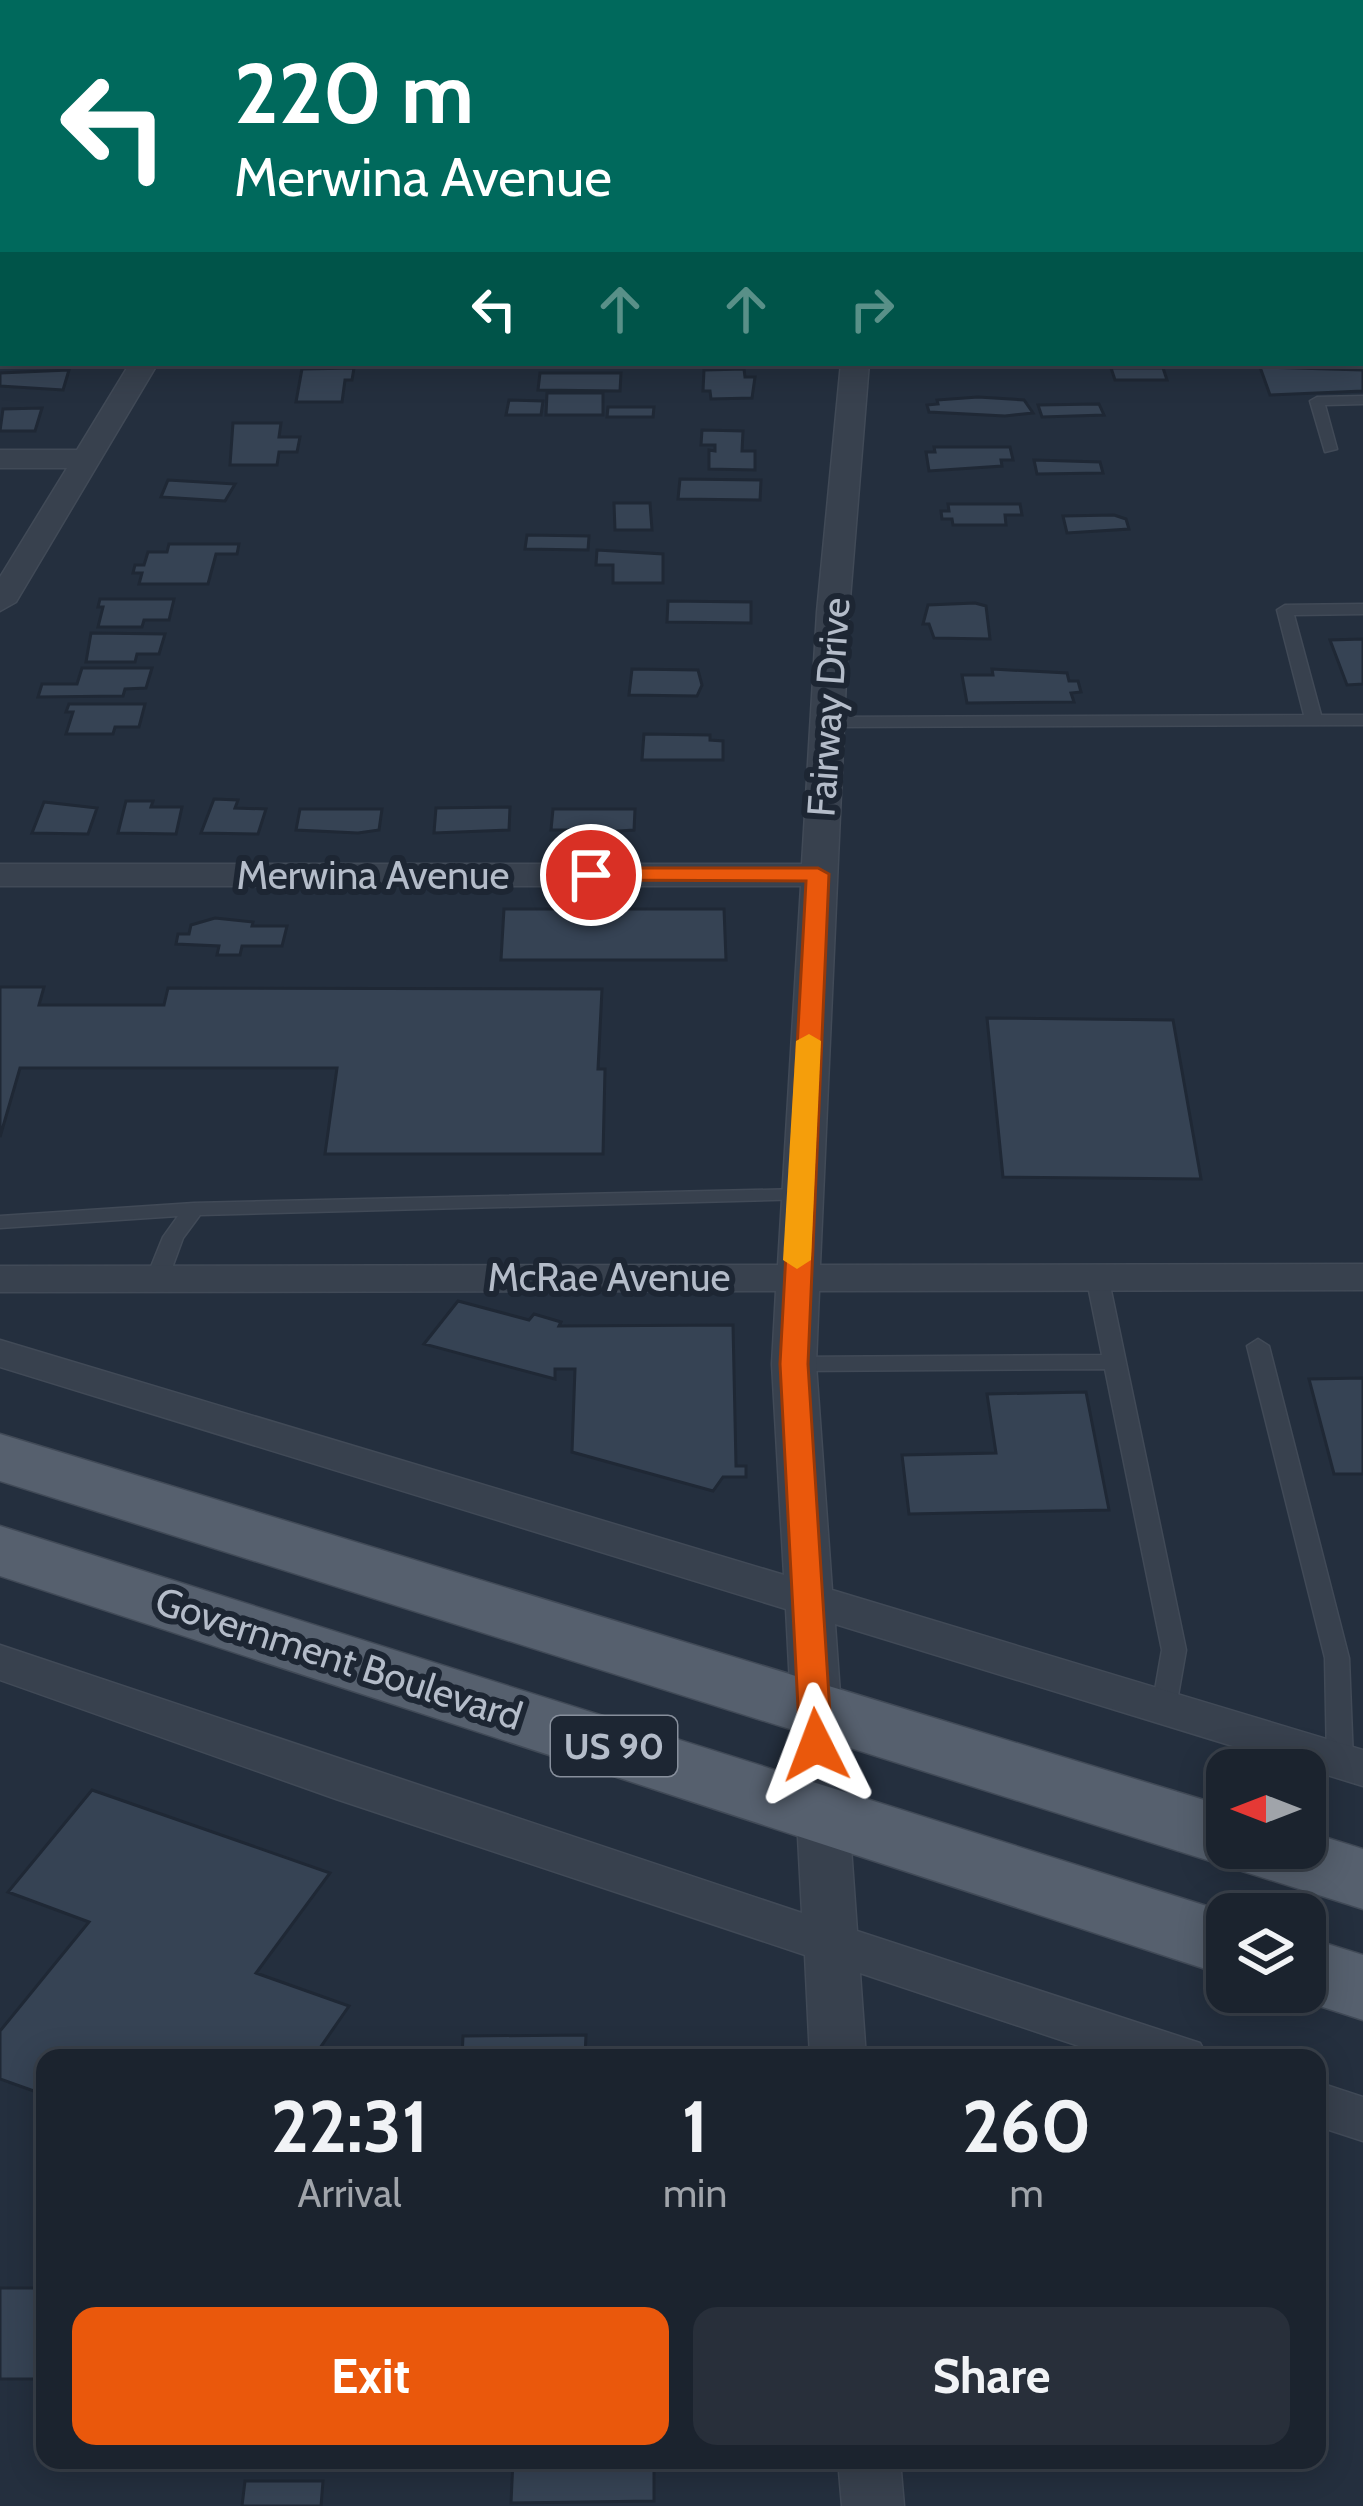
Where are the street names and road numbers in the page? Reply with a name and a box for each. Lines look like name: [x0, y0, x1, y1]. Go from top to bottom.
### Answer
street label: Fairway Drive: [796, 596, 860, 818]
street label: Merwina Avenue: [236, 851, 510, 899]
street label: McRae Avenue: [487, 1253, 731, 1301]
street label: Government Boulevard: [150, 1576, 528, 1740]
road number: US 90: [551, 1716, 677, 1776]

